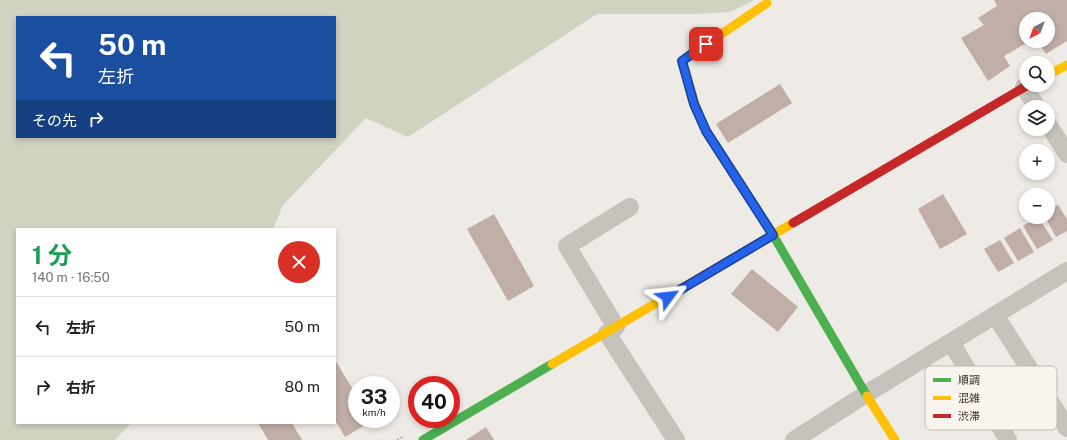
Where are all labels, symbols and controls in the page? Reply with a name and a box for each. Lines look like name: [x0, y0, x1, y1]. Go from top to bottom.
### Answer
north arrow: [1019, 12, 1055, 48]
map controls: [1019, 12, 1055, 224]
pin: [689, 27, 723, 61]
text: 50 m: [98, 28, 166, 61]
icon: left: [32, 32, 84, 84]
icon: arrive: [695, 33, 717, 55]
button: search: [1019, 56, 1055, 92]
text: 左折: [98, 66, 134, 87]
button: layers: [1019, 100, 1055, 136]
icon: right: [85, 108, 107, 130]
text: その先: [32, 112, 77, 129]
button: +: [1019, 144, 1055, 180]
button: −: [1019, 188, 1055, 224]
text: 1 分: [32, 241, 72, 269]
button: close: [278, 241, 320, 283]
text: 140 m · 16:50: [32, 270, 110, 285]
position arrow: [647, 276, 689, 318]
icon: left: [32, 316, 54, 338]
text: 50 m: [285, 318, 320, 335]
text: 左折: [66, 319, 96, 336]
legend: [925, 366, 1057, 430]
text: 順調: [958, 374, 980, 386]
icon: right: [32, 376, 54, 398]
speed limit sign: 40: [408, 376, 460, 428]
text: 80 m: [285, 378, 320, 395]
text: 右折: [66, 379, 96, 396]
text: 33: [361, 385, 387, 409]
text: 混雑: [958, 392, 980, 404]
text: km/h: [362, 406, 386, 418]
text: 渋滞: [958, 410, 980, 422]

